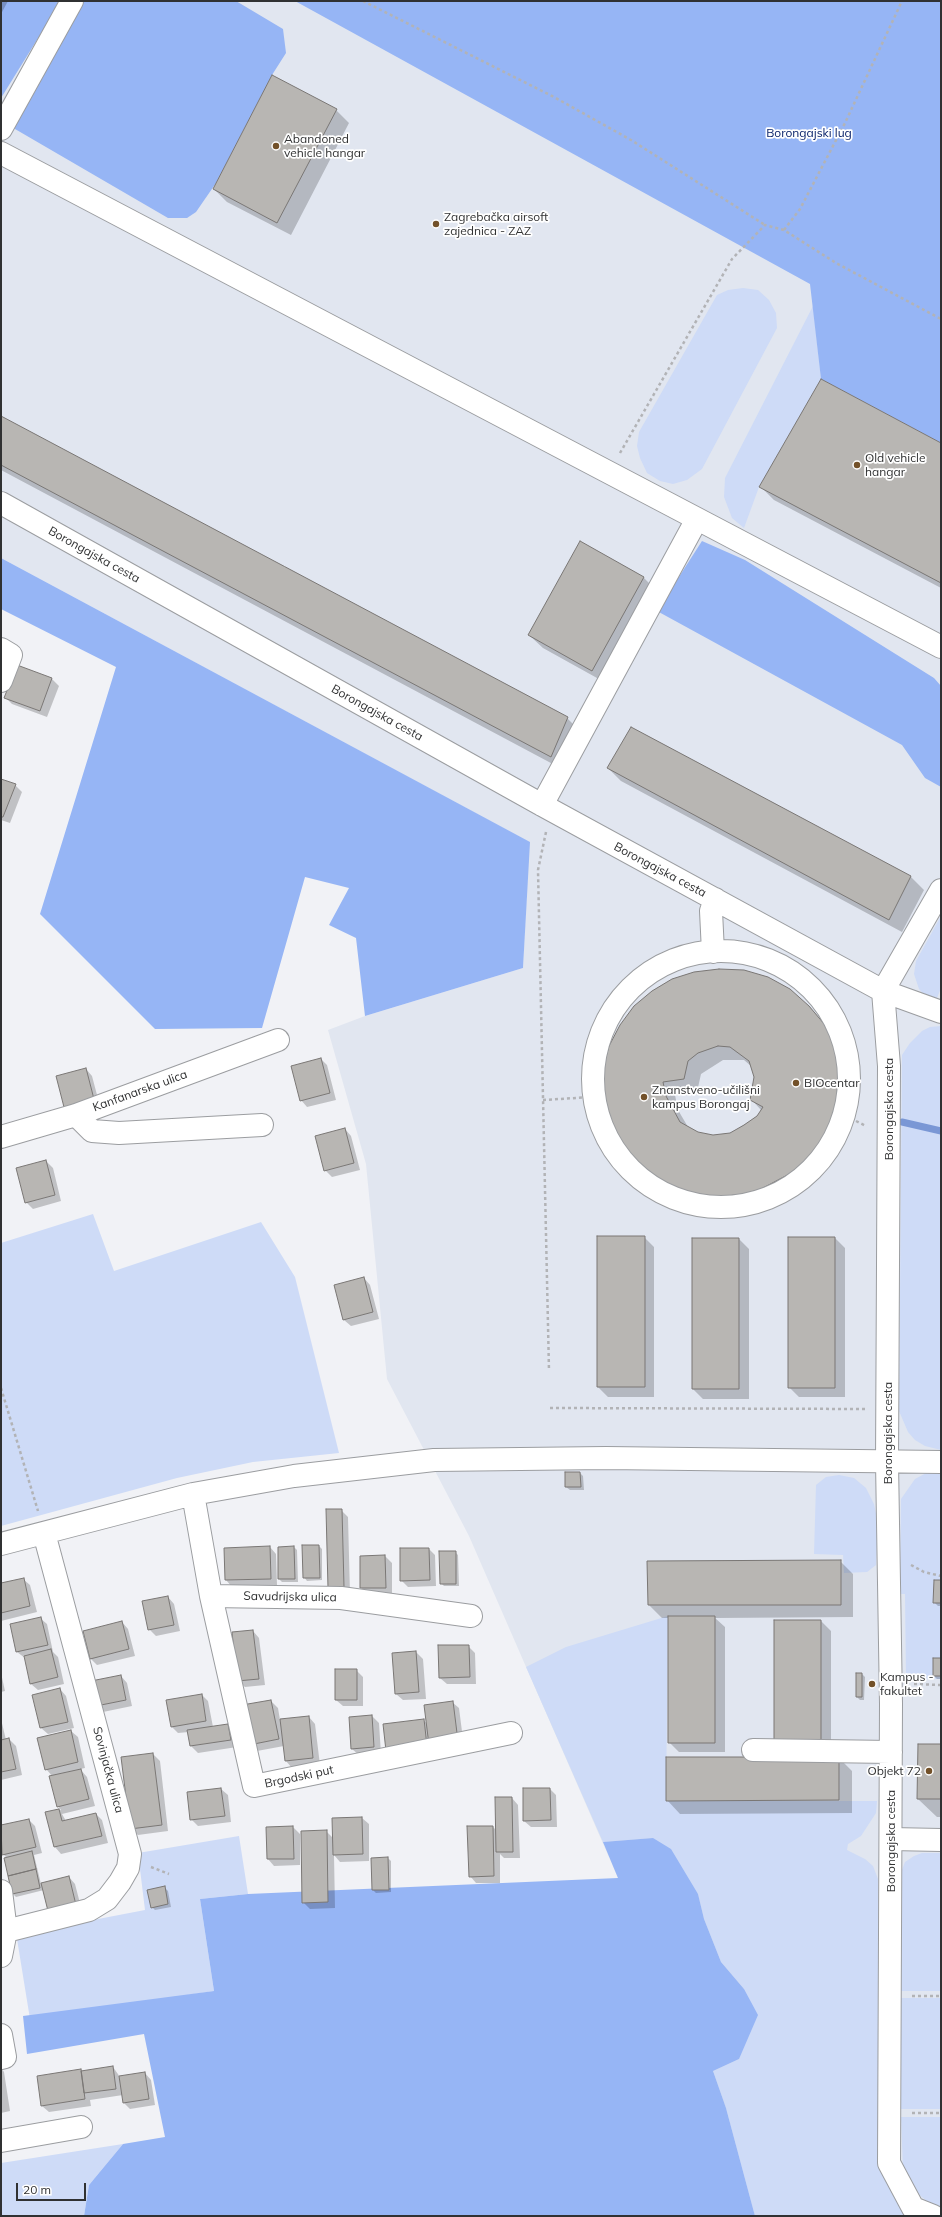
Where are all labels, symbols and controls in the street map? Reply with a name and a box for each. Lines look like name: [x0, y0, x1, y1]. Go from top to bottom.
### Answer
park label: Borongajski lug: [766, 126, 852, 140]
place label: Abandoned vehicle hangar: [284, 132, 365, 160]
marker: Abandoned vehicle hangar: [271, 141, 281, 151]
place label: Zagrebačka airsoft zajednica - ZAZ: [444, 210, 548, 238]
marker: Zagrebačka airsoft zajednica - ZAZ: [431, 219, 441, 229]
place label: Old vehicle hangar: [865, 451, 925, 479]
marker: Old vehicle hangar: [852, 460, 862, 470]
street label: Borongajska cesta: [46, 524, 142, 586]
street label: Borongajska cesta: [329, 682, 425, 744]
street label: Borongajska cesta: [611, 840, 709, 900]
street label: Borongajska cesta: [882, 1058, 896, 1160]
street label: Kanfanarska ulica: [91, 1067, 189, 1115]
place label: BIOcentar: [804, 1076, 860, 1090]
marker: BIOcentar: [791, 1078, 801, 1088]
place label: Znanstveno-učilišni kampus Borongaj: [652, 1083, 760, 1111]
marker: Znanstveno-učilišni kampus Borongaj: [639, 1092, 649, 1102]
street label: Borongajska cesta: [881, 1382, 895, 1484]
street label: Savudrijska ulica: [243, 1589, 337, 1605]
place label: Kampus - fakultet: [880, 1670, 934, 1698]
marker: Kampus - fakultet: [867, 1679, 877, 1689]
street label: Sovinjačka ulica: [90, 1725, 126, 1815]
street label: Brgodski put: [263, 1763, 335, 1791]
place label: Objekt 72: [867, 1764, 921, 1778]
marker: Objekt 72: [924, 1766, 934, 1776]
street label: Borongajska cesta: [884, 1790, 898, 1892]
scale bar: [18, 2175, 88, 2201]
text: 20 m: [23, 2182, 51, 2197]

